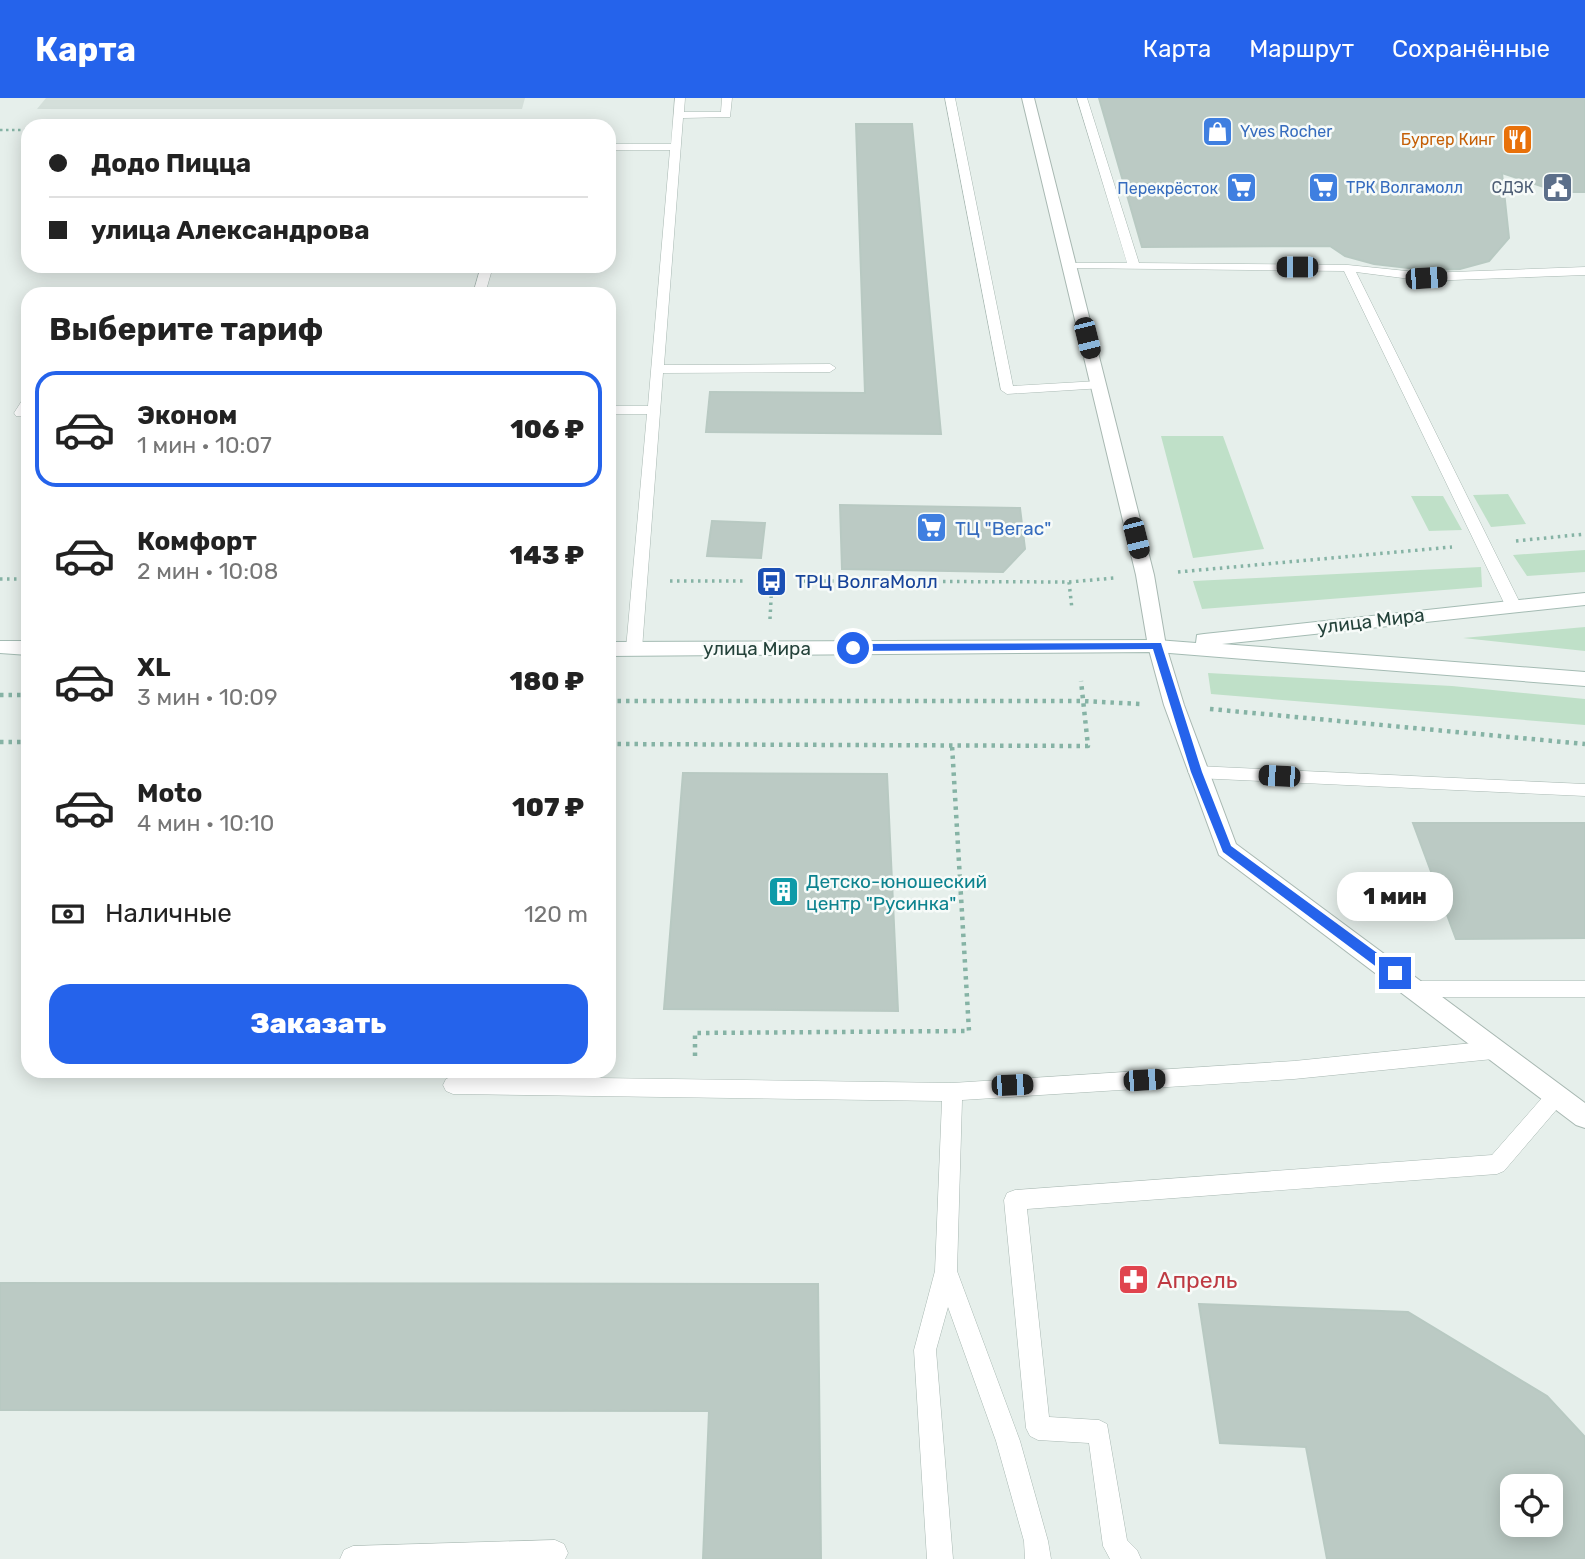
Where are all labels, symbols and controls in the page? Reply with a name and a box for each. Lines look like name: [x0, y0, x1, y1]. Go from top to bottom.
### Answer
text: Карта: [35, 30, 136, 69]
text: Карта: [1143, 35, 1211, 63]
text: Маршрут: [1249, 35, 1354, 63]
text: Сохранённые: [1392, 35, 1550, 63]
shop icon: Yves Rocher: [1200, 114, 1234, 148]
place label: Yves Rocher: [1240, 122, 1332, 141]
restaurant icon: Бургер Кинг: [1501, 122, 1535, 156]
place label: Бургер Кинг: [1401, 130, 1495, 149]
text: Додо Пицца: [91, 148, 251, 179]
supermarket icon: ТРК Волгамолл: [1306, 170, 1340, 204]
public building icon: СДЭК: [1540, 170, 1574, 204]
supermarket icon: Перекрёсток: [1224, 171, 1258, 205]
place label: ТРК Волгамолл: [1346, 178, 1463, 197]
place label: СДЭК: [1492, 178, 1534, 197]
place label: Перекрёсток: [1117, 179, 1218, 198]
text: улица Александрова: [91, 215, 369, 246]
car: [1277, 257, 1319, 278]
car: [1405, 266, 1448, 290]
text: Выберите тариф: [49, 310, 323, 348]
car: [1072, 315, 1103, 361]
icon: car: [53, 398, 116, 461]
text: Эконом: [137, 400, 237, 431]
text: 106 ₽: [510, 414, 584, 445]
text: 1 мин · 10:07: [137, 431, 272, 459]
supermarket icon: ТЦ "Вегас": [915, 511, 949, 545]
car: [1121, 515, 1152, 561]
place label: ТЦ "Вегас": [955, 517, 1051, 540]
icon: car: [53, 524, 116, 587]
text: Комфорт: [137, 526, 257, 557]
text: 143 ₽: [510, 540, 584, 571]
text: 2 мин · 10:08: [137, 557, 278, 585]
bus stop icon: ТРЦ ВолгаМолл: [755, 564, 789, 598]
place label: ТРЦ ВолгаМолл: [795, 570, 938, 593]
street label: улица Мира: [1316, 603, 1426, 639]
route start: [837, 632, 869, 664]
street label: улица Мира: [703, 637, 811, 660]
icon: car: [53, 650, 116, 713]
text: XL: [137, 652, 170, 683]
text: 180 ₽: [510, 666, 584, 697]
text: 3 мин · 10:09: [137, 683, 278, 711]
car: [1258, 764, 1301, 788]
icon: car: [53, 776, 116, 839]
text: Moto: [137, 778, 202, 809]
text: 107 ₽: [512, 792, 584, 823]
text: 4 мин · 10:10: [137, 809, 274, 837]
place label: Детско-юношеский центр "Русинка": [806, 870, 987, 915]
callout: 1 мин: [1337, 872, 1453, 920]
building icon: Детско-юношеский центр "Русинка": [766, 875, 800, 909]
text: 1 мин: [1363, 882, 1427, 910]
icon: cash: [49, 895, 87, 933]
text: Наличные: [105, 898, 232, 929]
text: 120 m: [524, 900, 588, 928]
route end: [1379, 957, 1411, 989]
button: Заказать: [49, 984, 588, 1064]
car: [1123, 1068, 1166, 1092]
car: [991, 1074, 1034, 1096]
pharmacy icon: Апрель: [1117, 1263, 1151, 1297]
place label: Апрель: [1157, 1266, 1237, 1294]
map controls: [1500, 1474, 1563, 1537]
button: locate: [1500, 1474, 1563, 1537]

